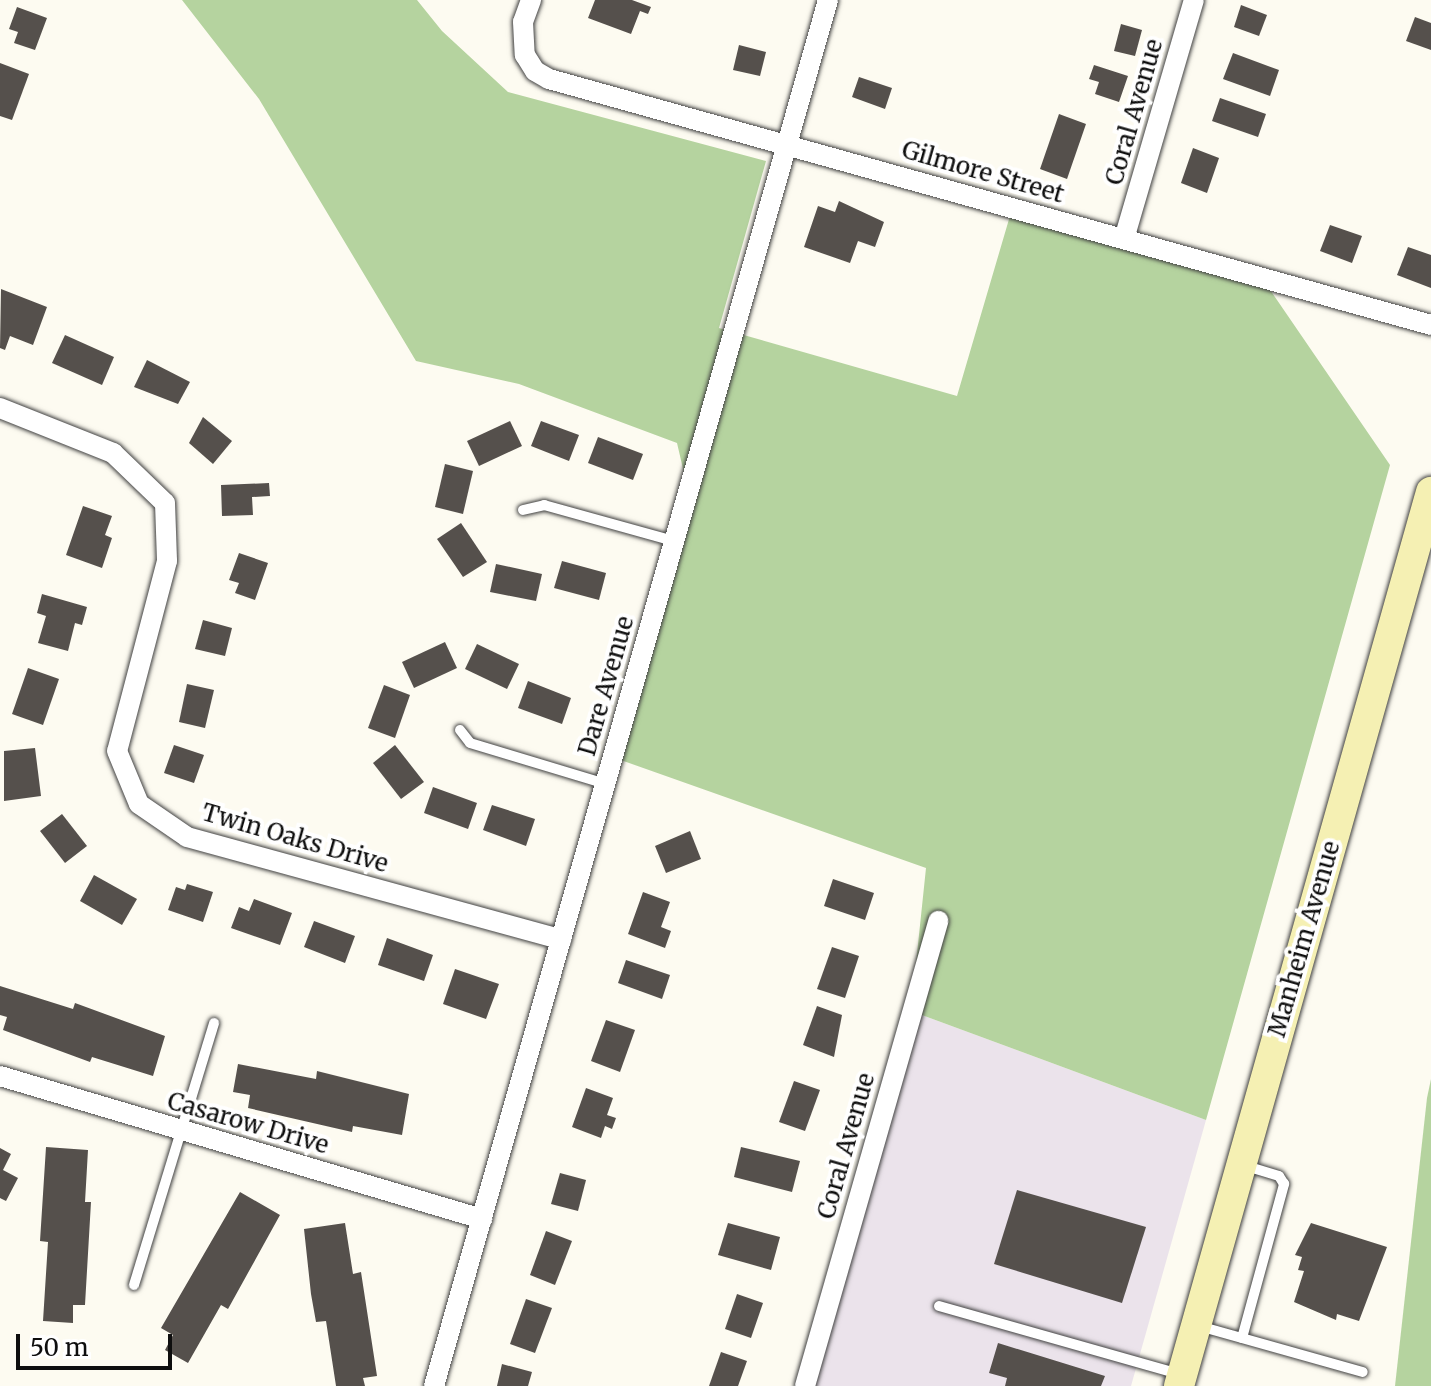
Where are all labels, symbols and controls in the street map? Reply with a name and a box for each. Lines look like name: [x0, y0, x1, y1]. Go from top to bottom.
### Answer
street label: Coral Avenue: [1099, 36, 1169, 188]
street label: Gilmore Street: [899, 135, 1067, 209]
street label: Dare Avenue: [572, 613, 640, 759]
street label: Twin Oaks Drive: [199, 798, 391, 878]
street label: Manheim Avenue: [1262, 838, 1346, 1040]
street label: Coral Avenue: [811, 1070, 881, 1222]
street label: Casarow Drive: [164, 1086, 332, 1160]
scale bar: [20, 1318, 176, 1368]
text: 50 m: [30, 1332, 89, 1363]

